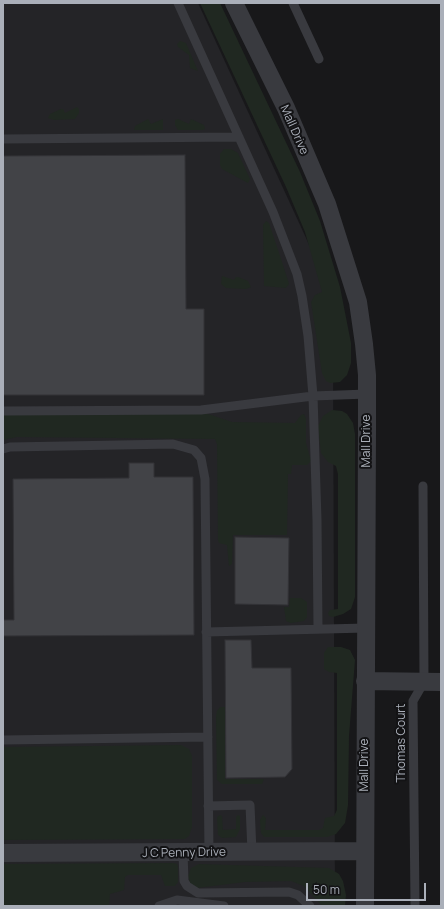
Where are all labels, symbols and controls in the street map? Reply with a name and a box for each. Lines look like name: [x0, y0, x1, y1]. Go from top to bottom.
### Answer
street label: Mall Drive: [277, 103, 311, 157]
street label: Mall Drive: [360, 415, 374, 467]
street label: Thomas Court: [395, 704, 409, 782]
street label: Mall Drive: [358, 739, 372, 791]
street label: J C Penny Drive: [142, 845, 226, 861]
scale bar: [308, 875, 428, 901]
text: 50 m: [313, 881, 340, 898]

